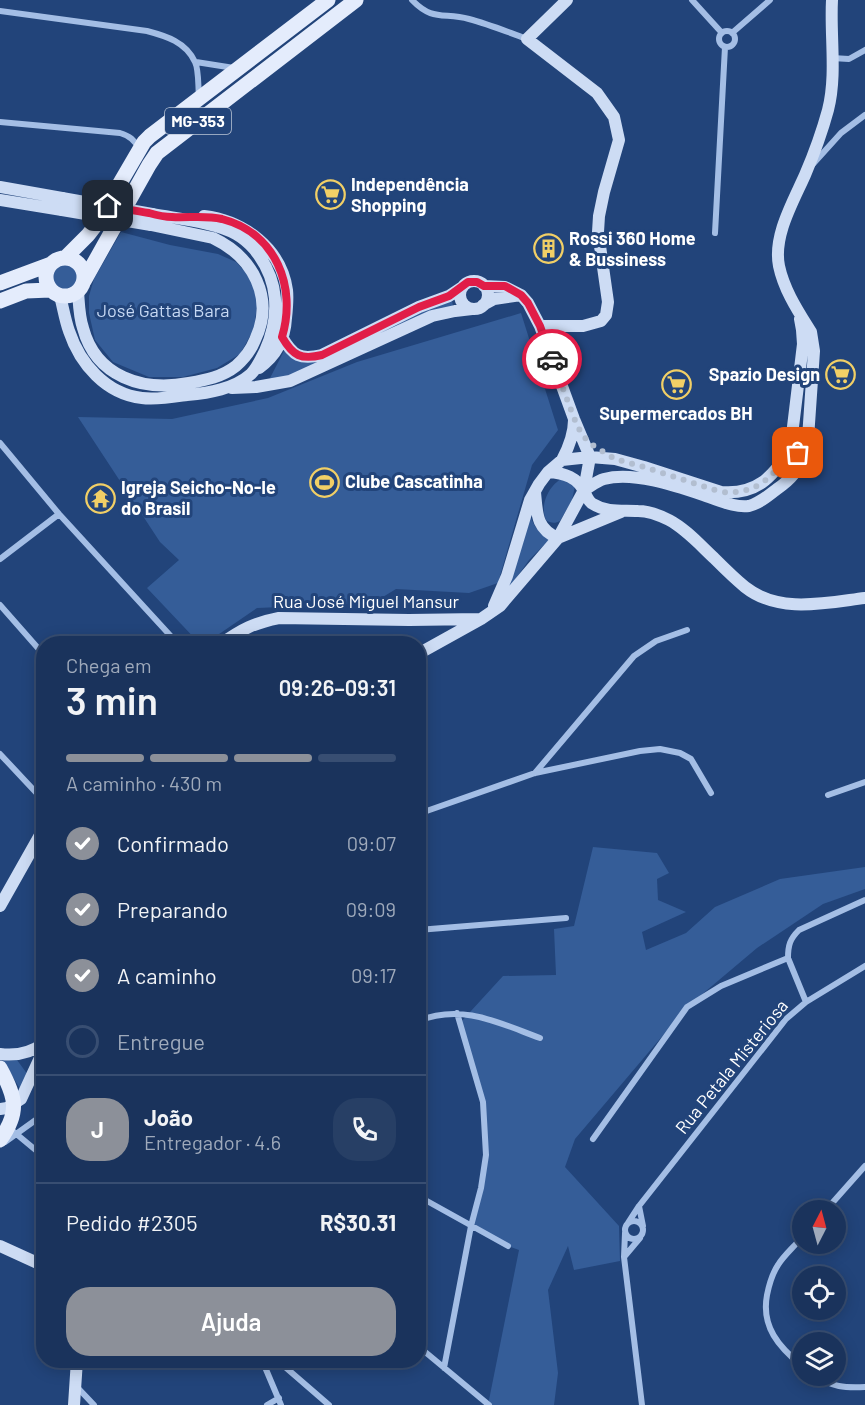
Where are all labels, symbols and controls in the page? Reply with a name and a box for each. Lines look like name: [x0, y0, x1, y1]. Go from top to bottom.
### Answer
road number: MG-353: [165, 108, 231, 134]
place label: Independência Shopping: [351, 173, 469, 216]
supermarket icon: Independência Shopping: [314, 179, 346, 211]
pin: [82, 180, 133, 231]
icon: home: [91, 189, 124, 222]
place label: Rossi 360 Home & Bussiness: [569, 227, 696, 270]
building icon: Rossi 360 Home & Bussiness: [532, 233, 564, 265]
park label: José Gattas Bara: [97, 299, 229, 321]
courier: [522, 329, 582, 389]
icon: car: [536, 343, 569, 376]
supermarket icon: Spazio Design: [825, 359, 857, 391]
place label: Spazio Design: [709, 363, 820, 385]
supermarket icon: Supermercados BH: [660, 369, 692, 401]
place label: Supermercados BH: [599, 402, 753, 424]
pin: [772, 427, 823, 478]
icon: bag: [781, 436, 814, 469]
sports icon: Clube Cascatinha: [308, 466, 340, 498]
place label: Clube Cascatinha: [345, 470, 483, 492]
place label: Igreja Seicho-No-Ie do Brasil: [121, 476, 276, 519]
temple icon: Igreja Seicho-No-Ie do Brasil: [84, 482, 116, 514]
street label: Rua José Miguel Mansur: [273, 590, 460, 612]
text: Chega em: [66, 653, 152, 677]
text: 09:26–09:31: [279, 674, 396, 700]
text: 3 min: [66, 676, 158, 723]
text: A caminho · 430 m: [66, 771, 222, 795]
icon: check: [66, 827, 99, 860]
text: Confirmado: [117, 830, 229, 856]
text: 09:07: [347, 831, 396, 855]
icon: check: [66, 893, 99, 926]
text: Preparando: [117, 896, 228, 922]
text: 09:09: [346, 897, 396, 921]
icon: check: [66, 959, 99, 992]
text: A caminho: [117, 962, 217, 988]
text: 09:17: [351, 963, 396, 987]
street label: Rua Petala Misteriosa: [670, 995, 792, 1138]
text: Entregue: [117, 1028, 205, 1054]
button: phone: [333, 1098, 396, 1161]
text: João: [144, 1104, 193, 1130]
text: J: [91, 1116, 104, 1142]
text: Entregador · 4.6: [144, 1130, 281, 1154]
north arrow: [792, 1200, 846, 1254]
map controls: [792, 1200, 846, 1386]
text: Pedido #2305: [66, 1209, 198, 1235]
text: R$30.31: [320, 1209, 396, 1235]
button: locate: [792, 1266, 846, 1320]
button: Ajuda: [66, 1287, 396, 1356]
button: layers: [792, 1332, 846, 1386]

